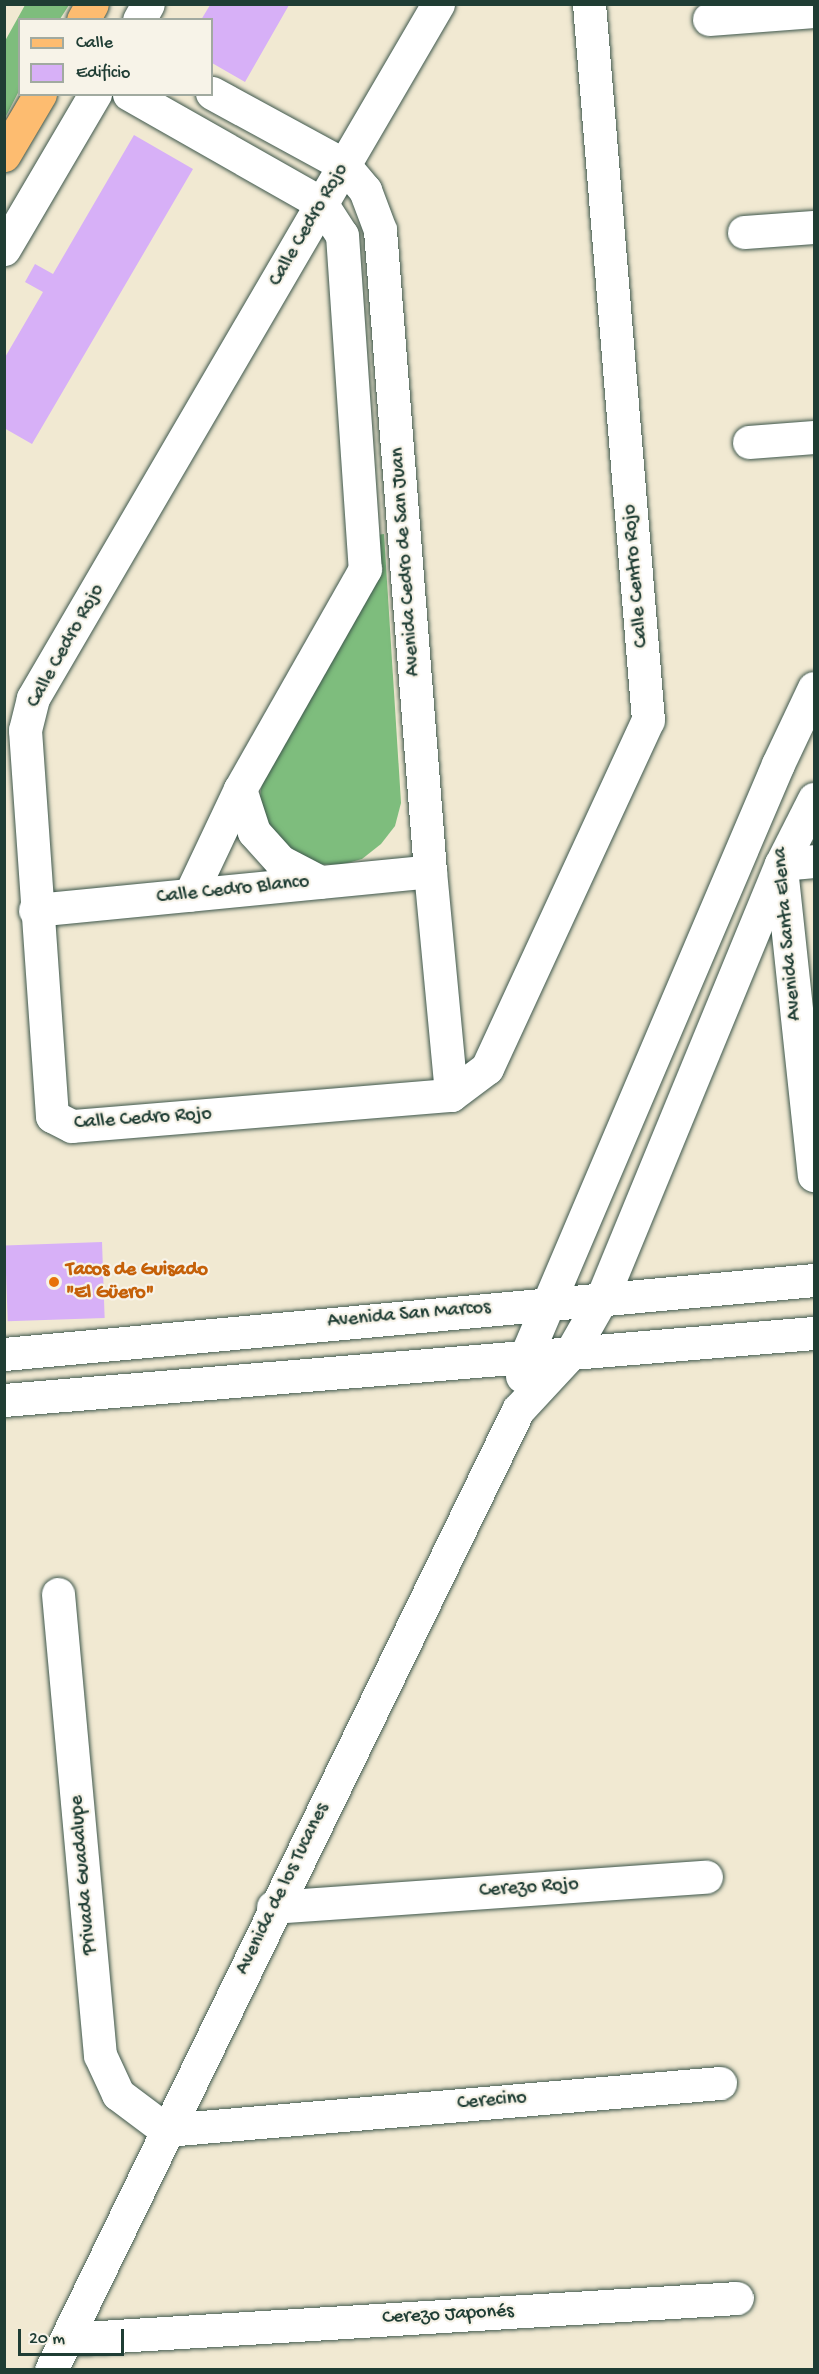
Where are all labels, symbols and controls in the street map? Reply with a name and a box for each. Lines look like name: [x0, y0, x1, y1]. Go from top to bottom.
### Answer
legend: [18, 18, 213, 96]
text: Calle: [76, 33, 113, 54]
text: Edificio: [76, 63, 130, 84]
street label: Calle Cedro Rojo: [264, 159, 354, 291]
street label: Avenida Cedro de San Juan: [386, 447, 426, 677]
street label: Calle Centro Rojo: [618, 503, 654, 649]
street label: Calle Cedro Rojo: [22, 580, 110, 712]
street label: Avenida Santa Elena: [768, 846, 808, 1022]
street label: Calle Cedro Blanco: [156, 870, 310, 910]
street label: Calle Cedro Rojo: [73, 1102, 213, 1136]
place label: Tacos de Guisado "El Güero": [66, 1258, 208, 1305]
marker: Tacos de Guisado "El Güero": [47, 1275, 61, 1289]
street label: Avenida San Marcos: [326, 1296, 492, 1334]
street label: Privada Guadalupe: [65, 1794, 103, 1956]
street label: Avenida de los Tucanes: [231, 1799, 335, 1979]
street label: Cerezo Rojo: [479, 1873, 579, 1903]
street label: Cerecino: [456, 2086, 528, 2116]
street label: Cerezo Japonés: [382, 2300, 514, 2330]
scale bar: [21, 2317, 128, 2355]
text: 20 m: [29, 2329, 65, 2350]

